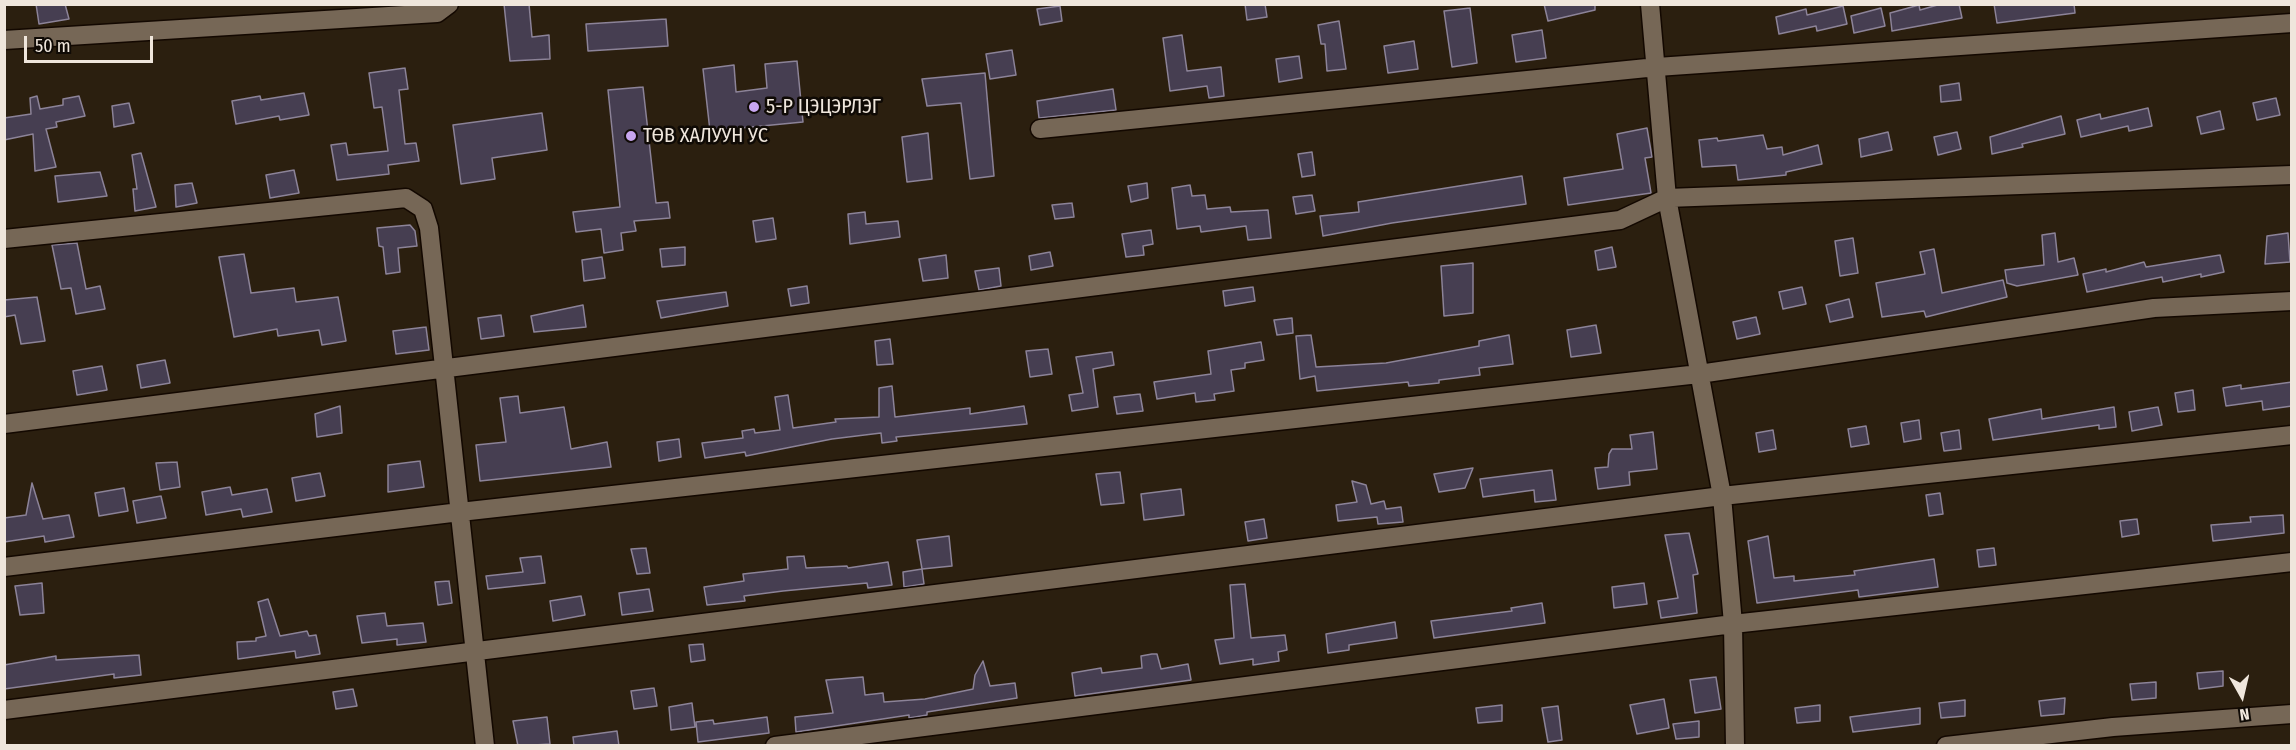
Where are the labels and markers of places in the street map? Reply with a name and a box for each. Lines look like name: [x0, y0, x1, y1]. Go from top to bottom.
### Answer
place label: 5-Р ЦЭЦЭРЛЭГ: [766, 95, 881, 119]
marker: 5-Р ЦЭЦЭРЛЭГ: [747, 100, 761, 114]
place label: ТӨВ ХАЛУУН УС: [643, 124, 768, 148]
marker: ТӨВ ХАЛУУН УС: [624, 129, 638, 143]

